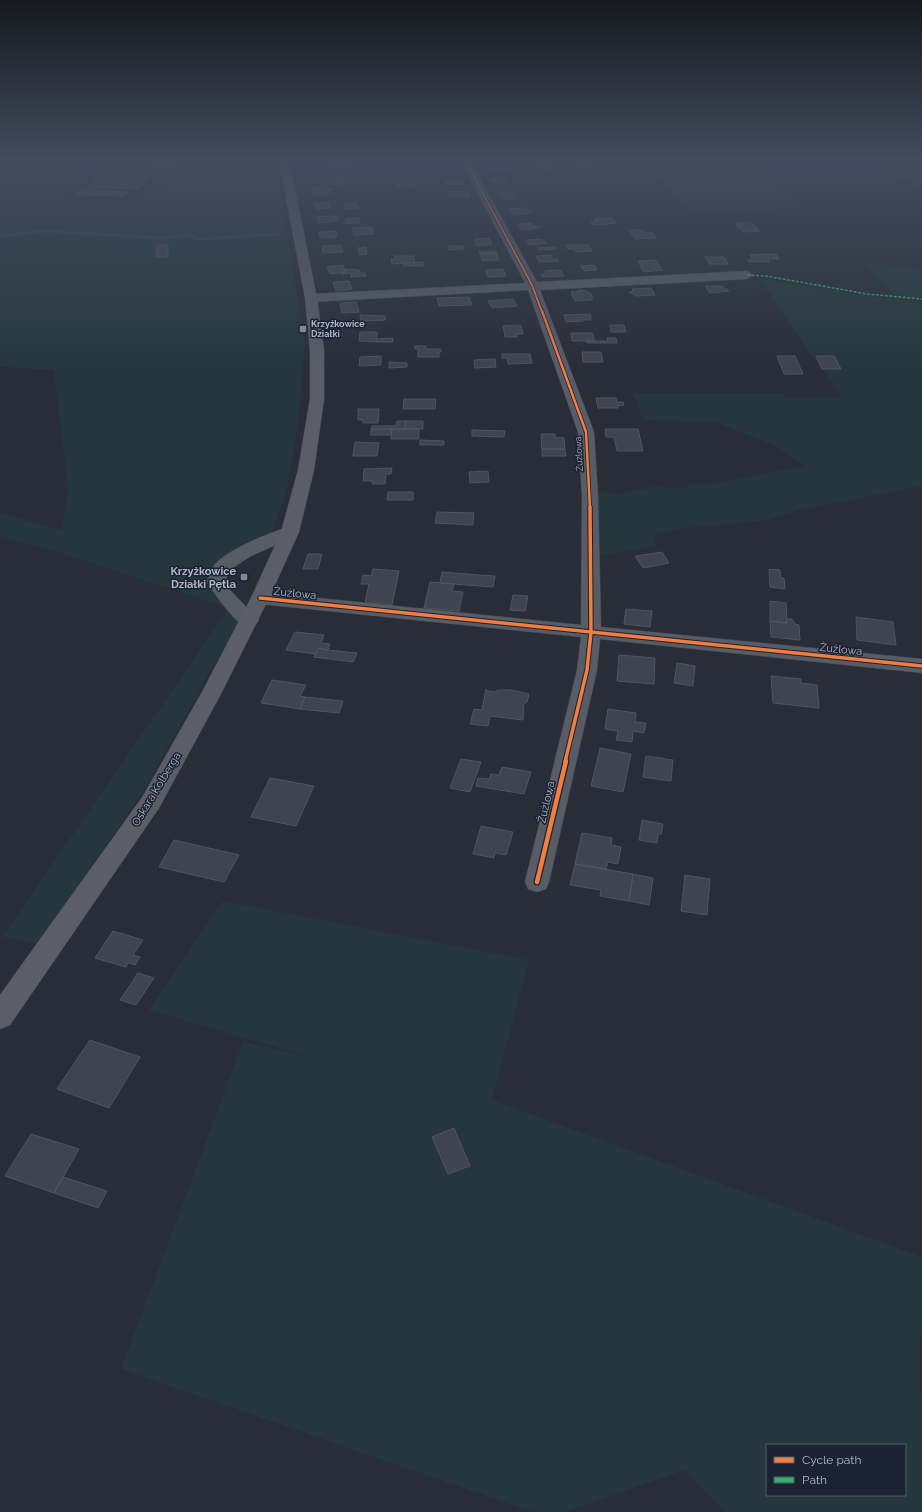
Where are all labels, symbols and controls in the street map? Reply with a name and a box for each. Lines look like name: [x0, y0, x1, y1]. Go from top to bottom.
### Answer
place label: Krzyżkowice Działki: [311, 319, 365, 339]
marker: Krzyżkowice Działki: [298, 324, 308, 334]
street label: Żużlowa: [572, 436, 585, 472]
place label: Krzyżkowice Działki Pętla: [170, 565, 236, 591]
marker: Krzyżkowice Działki Pętla: [239, 572, 249, 582]
street label: Żużlowa: [273, 585, 317, 602]
street label: Żużlowa: [819, 641, 863, 658]
street label: Oskara Kolberga: [129, 750, 184, 829]
street label: Żużlowa: [535, 780, 558, 824]
legend: [766, 1444, 906, 1496]
text: Cycle path: [802, 1453, 861, 1467]
text: Path: [802, 1473, 827, 1487]

